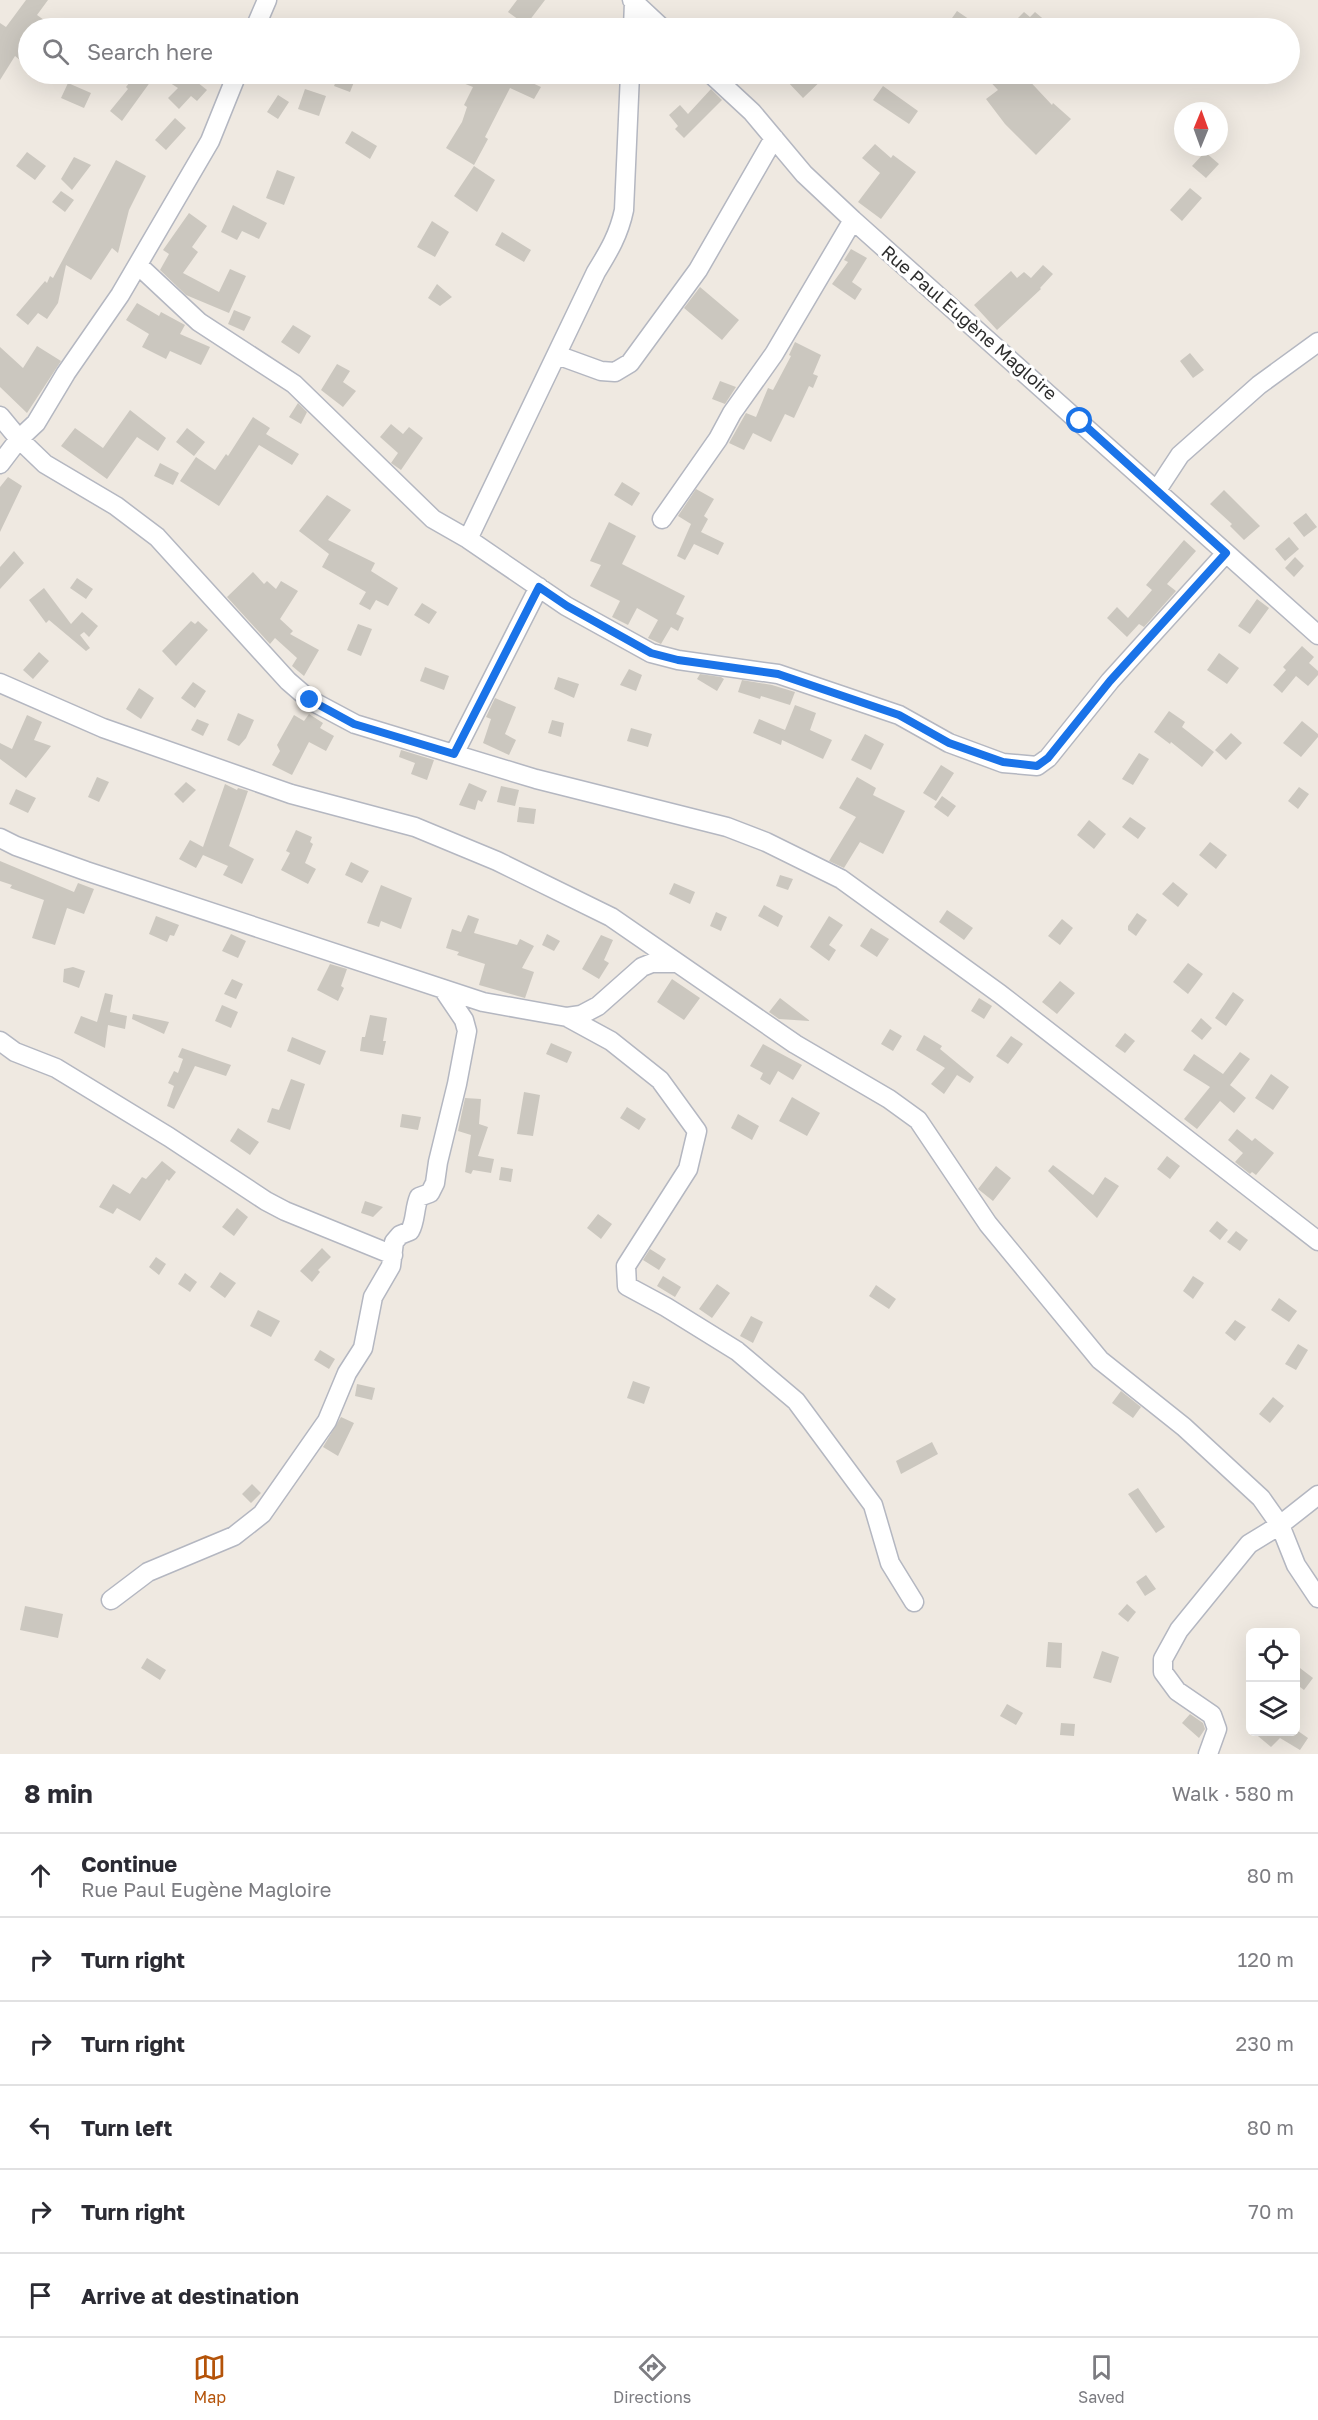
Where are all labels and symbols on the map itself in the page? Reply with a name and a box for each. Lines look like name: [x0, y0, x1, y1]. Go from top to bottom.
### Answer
north arrow: [1174, 102, 1228, 156]
street label: Rue Paul Eugène Magloire: [877, 240, 1062, 404]
route start: [1066, 407, 1092, 433]
route end: [296, 686, 322, 712]

